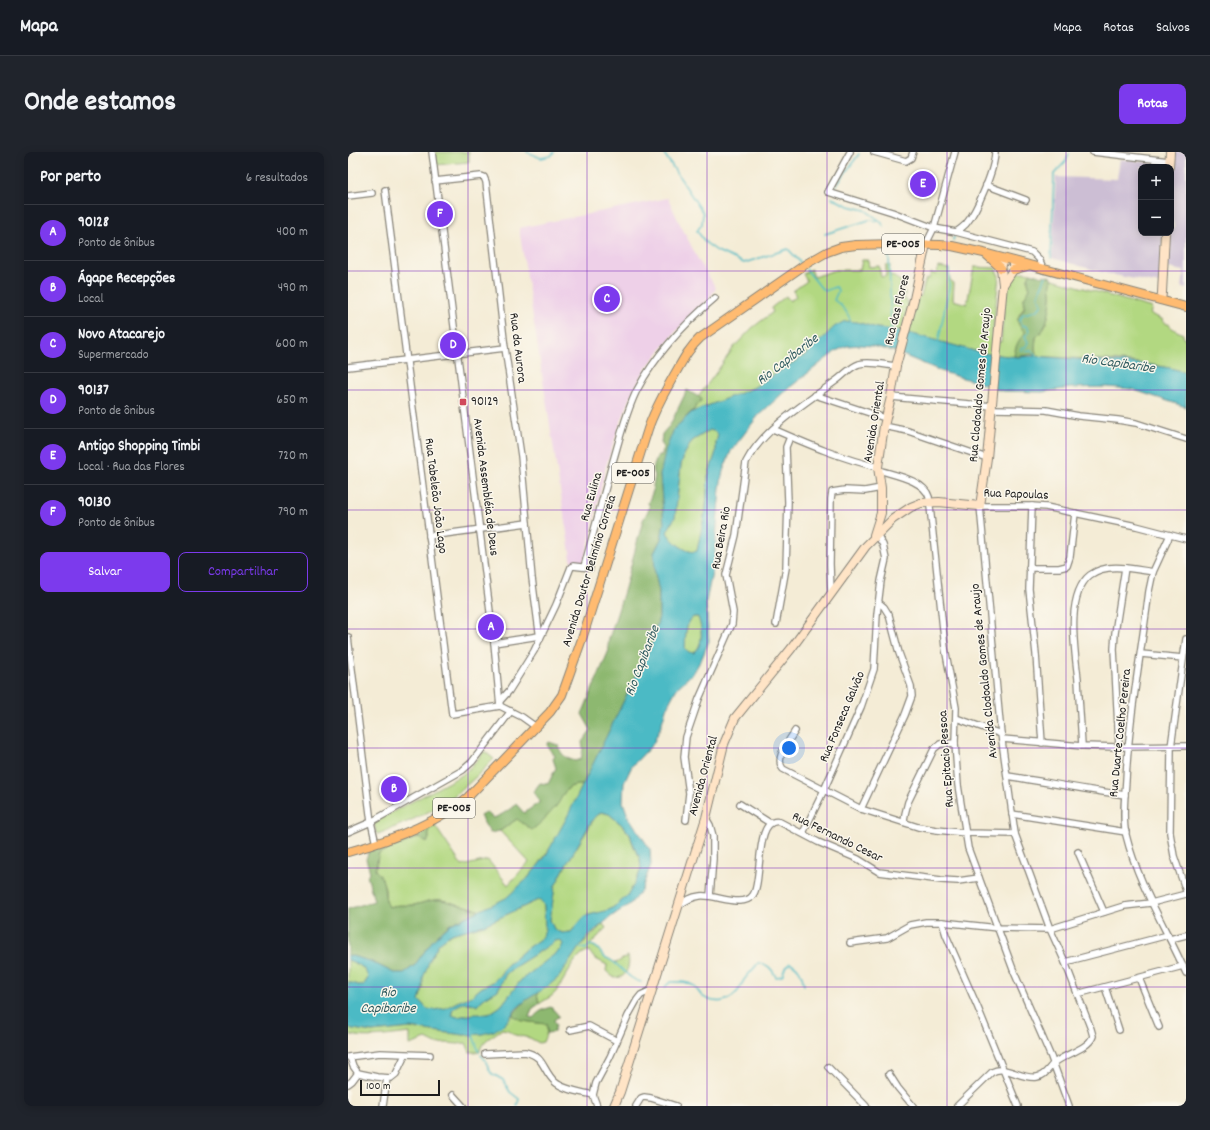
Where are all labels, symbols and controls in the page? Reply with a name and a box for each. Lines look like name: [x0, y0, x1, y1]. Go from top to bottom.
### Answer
text: Mapa: [20, 14, 58, 41]
text: Mapa: [1053, 18, 1081, 38]
text: Rotas: [1103, 18, 1134, 38]
text: Salvos: [1156, 18, 1190, 38]
text: Onde estamos: [24, 84, 176, 124]
button: Rotas: [1119, 84, 1186, 124]
map controls: [1138, 164, 1174, 236]
button: +: [1138, 164, 1174, 200]
text: Por perto: [40, 166, 101, 190]
text: 6 resultados: [246, 169, 308, 188]
pin: E: [910, 169, 936, 199]
pin: F: [427, 199, 453, 229]
button: −: [1138, 200, 1174, 236]
text: 90128: [78, 212, 109, 234]
text: A: [49, 223, 57, 242]
text: 400 m: [277, 223, 308, 242]
text: Ponto de ônibus: [78, 234, 155, 253]
road number: PE-005: [882, 234, 924, 254]
text: Ágape Recepções: [78, 268, 175, 290]
street label: Rua das Flores: [880, 273, 916, 347]
text: B: [50, 279, 56, 298]
text: 490 m: [278, 279, 308, 298]
pin: C: [594, 284, 620, 314]
text: Local: [78, 290, 104, 309]
street label: Rua Clodoaldo Gomes de Araujo: [965, 307, 997, 463]
street label: Rua da Aurora: [503, 312, 531, 385]
text: Novo Atacarejo: [78, 324, 165, 346]
water label: Rio Capibaribe: [753, 329, 824, 391]
pin: D: [440, 330, 466, 360]
text: C: [50, 335, 56, 354]
text: 600 m: [276, 335, 308, 354]
text: Supermercado: [78, 346, 149, 365]
water label: Rio Capibaribe: [1080, 349, 1157, 379]
text: 90137: [78, 380, 109, 402]
street label: Avenida Oriental: [859, 380, 891, 464]
text: D: [50, 391, 56, 410]
text: 650 m: [277, 391, 308, 410]
place label: 90129: [471, 393, 499, 412]
marker: 90129: [458, 397, 468, 407]
text: Ponto de ônibus: [78, 402, 155, 421]
street label: Avenida Assembléia de Deus: [467, 417, 503, 557]
text: Antigo Shopping Timbi: [78, 436, 200, 458]
street label: Rua Tabeleão João Lago: [418, 437, 452, 555]
text: E: [50, 447, 56, 466]
text: 720 m: [278, 447, 308, 466]
text: Local · Rua das Flores: [78, 458, 185, 477]
road number: PE-005: [612, 463, 654, 483]
street label: Rua Eulina: [576, 469, 608, 524]
street label: Rua Papoulas: [983, 484, 1049, 506]
text: 90130: [78, 492, 111, 514]
street label: Avenida Doutor Belmínio Correia: [558, 492, 622, 649]
text: F: [50, 503, 56, 522]
text: 790 m: [278, 503, 308, 522]
street label: Rua Beira Rio: [707, 505, 737, 571]
text: Ponto de ônibus: [78, 514, 155, 533]
button: Salvar: [40, 552, 170, 592]
button: Compartilhar: [178, 552, 308, 592]
street label: Avenida Clodoaldo Gomes de Araujo: [966, 582, 1004, 760]
pin: A: [478, 612, 504, 642]
water label: Rio Capibaribe: [620, 622, 666, 699]
street label: Rua Duarte Coelho Pereira: [1105, 667, 1137, 798]
street label: Rua Fonseca Galvão: [815, 668, 871, 766]
street label: Rua Epitacio Pessoa: [934, 709, 960, 808]
street label: Avenida Oriental: [684, 734, 724, 818]
your location: [779, 738, 799, 758]
pin: B: [381, 774, 407, 804]
road number: PE-005: [433, 798, 475, 818]
street label: Rua Fernando Cesar: [788, 808, 886, 868]
water label: Rio Capibaribe: [360, 983, 416, 1019]
scale bar: [360, 1078, 440, 1097]
text: 100 m: [366, 1079, 390, 1095]

